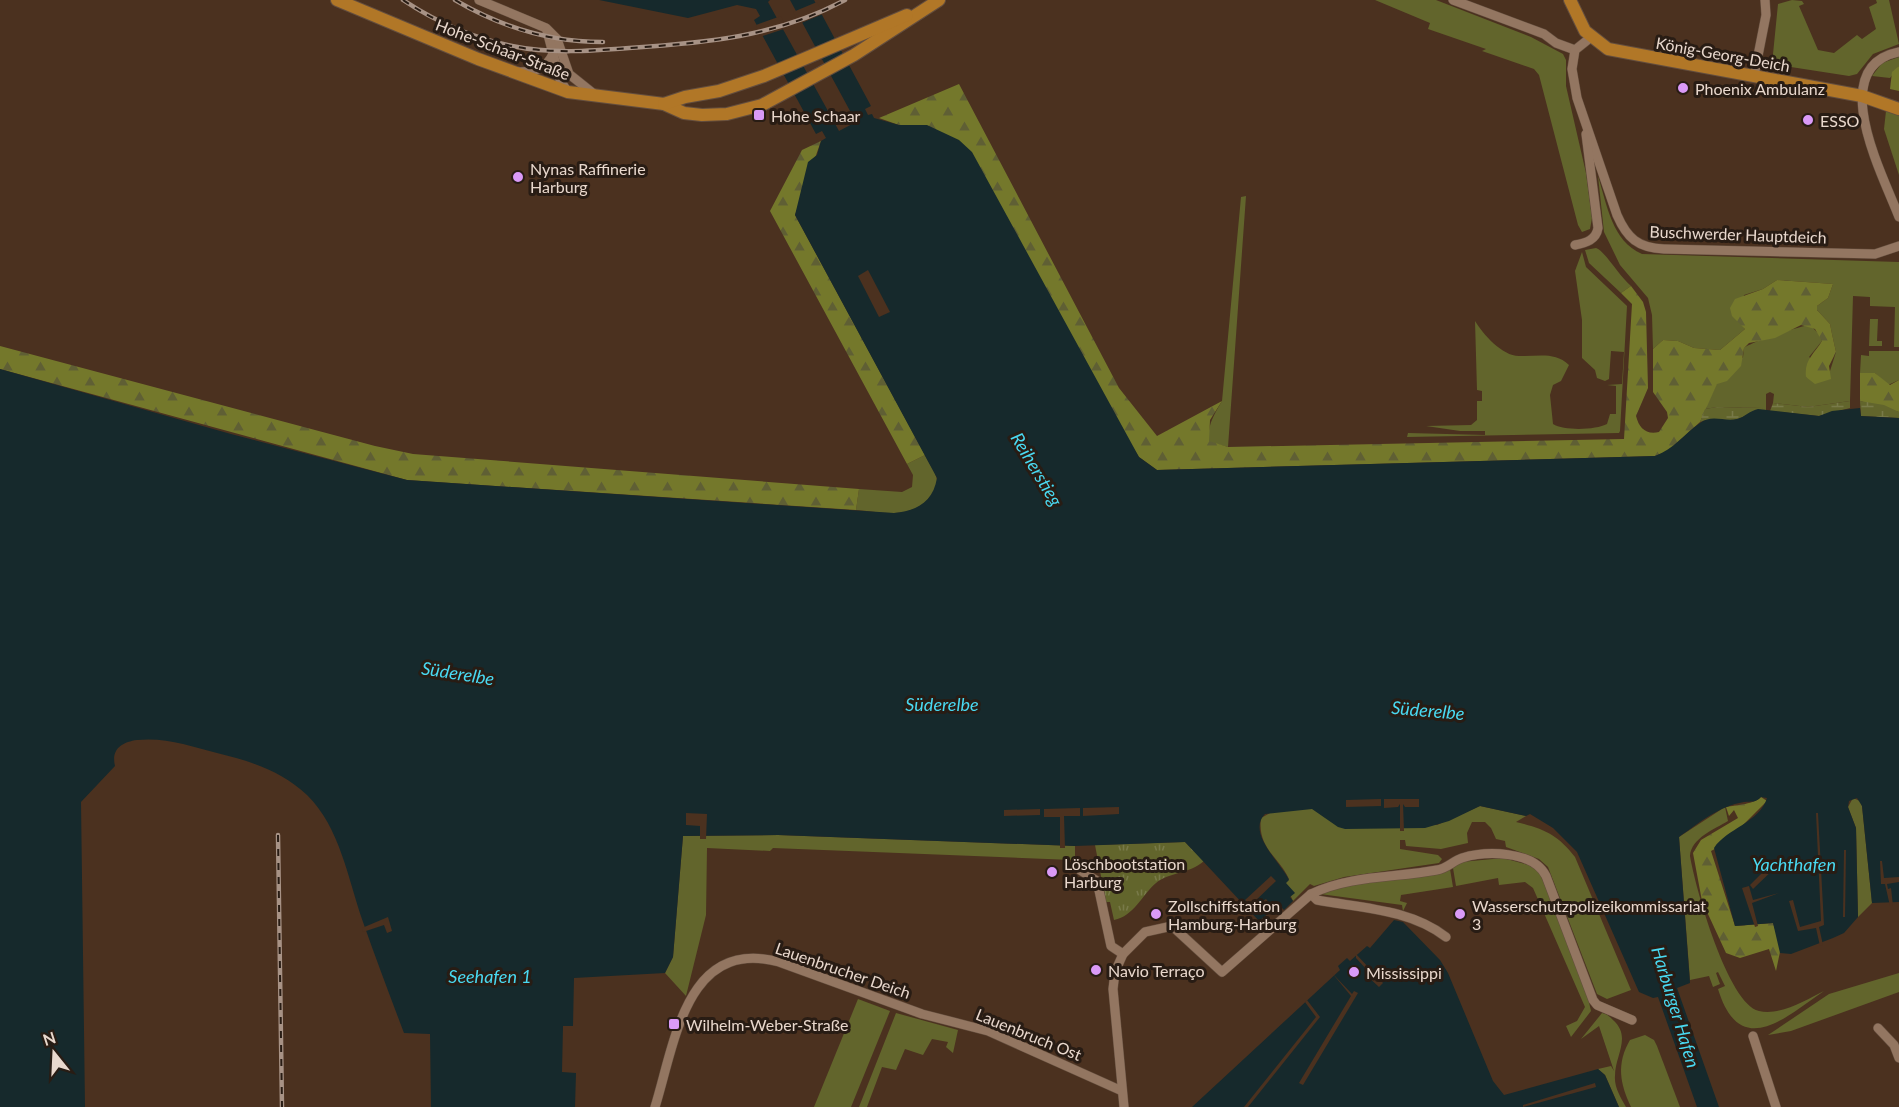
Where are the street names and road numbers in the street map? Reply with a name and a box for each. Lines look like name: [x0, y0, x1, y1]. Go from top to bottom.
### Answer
street label: Hohe-Schaar-Straße: [433, 15, 573, 83]
street label: König-Georg-Deich: [1654, 33, 1792, 75]
street label: Buschwerder Hauptdeich: [1649, 221, 1827, 247]
street label: Lauenbrucher Deich: [773, 938, 913, 1002]
street label: Lauenbruch Ost: [973, 1004, 1085, 1064]

